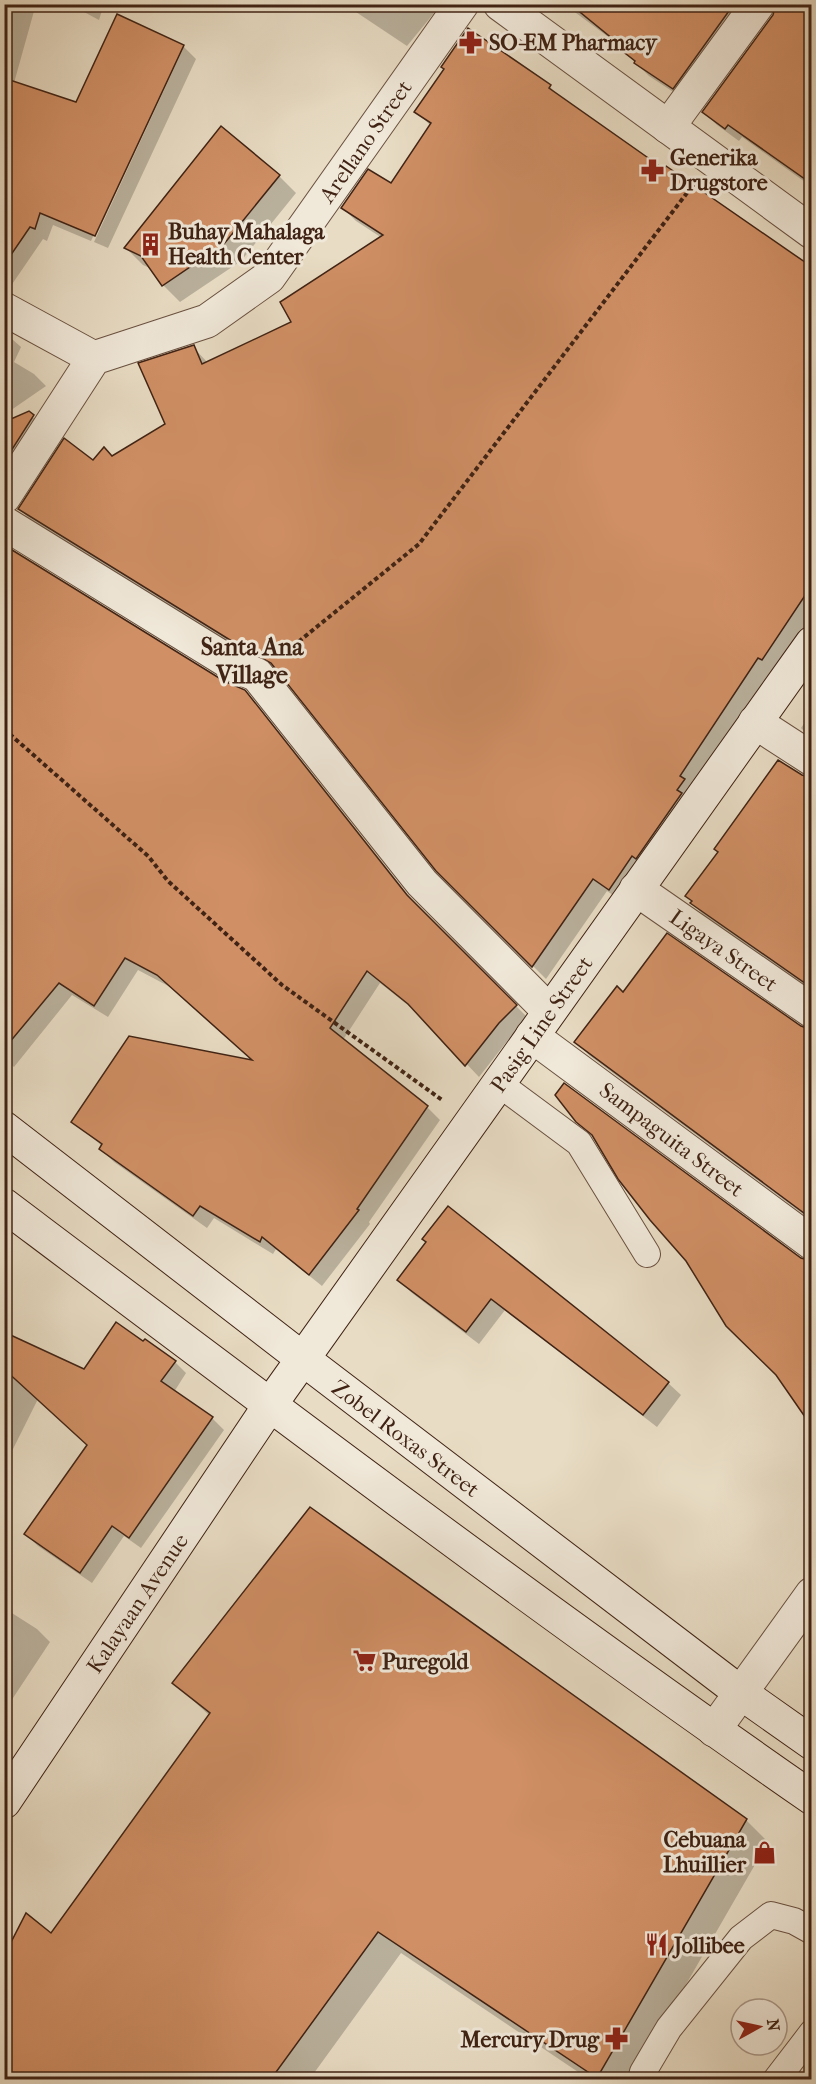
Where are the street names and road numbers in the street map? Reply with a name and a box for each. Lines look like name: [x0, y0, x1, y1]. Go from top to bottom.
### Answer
street label: Arellano Street: [314, 75, 418, 209]
street label: Ligaya Street: [665, 904, 782, 998]
street label: Pasig Line Street: [485, 951, 599, 1098]
street label: Sampaguita Street: [594, 1077, 749, 1203]
street label: Zobel Roxas Street: [326, 1375, 484, 1503]
street label: Kalayaan Avenue: [82, 1529, 194, 1678]

